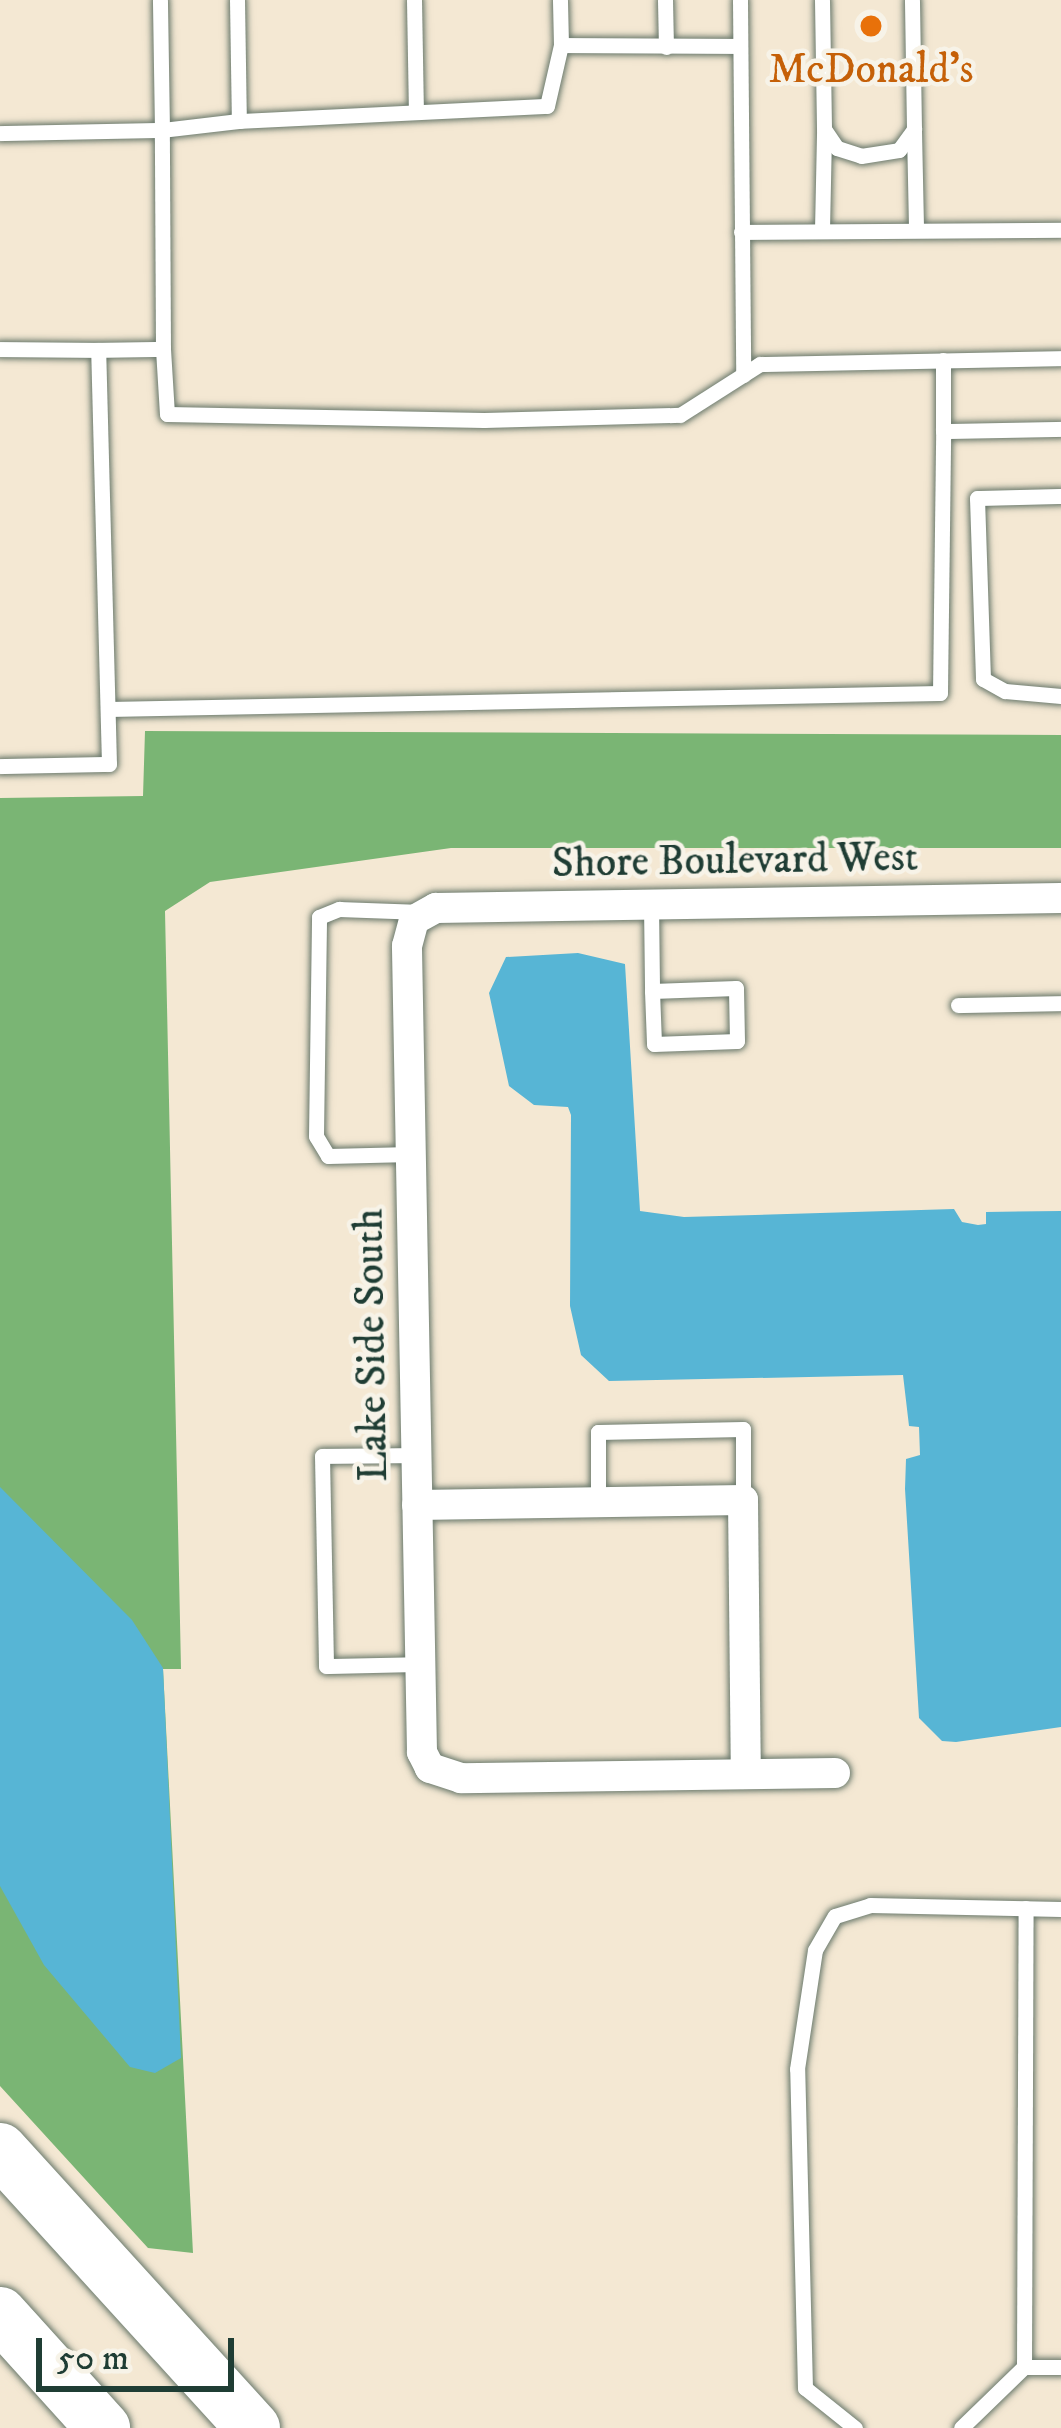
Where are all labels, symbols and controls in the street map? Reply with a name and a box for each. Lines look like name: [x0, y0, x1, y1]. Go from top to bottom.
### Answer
marker: McDonald's: [858, 13, 884, 39]
place label: McDonald's: [768, 45, 974, 95]
street label: Shore Boulevard West: [551, 833, 919, 889]
street label: Lake Side South: [344, 1208, 400, 1482]
scale bar: [42, 2314, 240, 2388]
text: 50 m: [57, 2336, 129, 2381]

